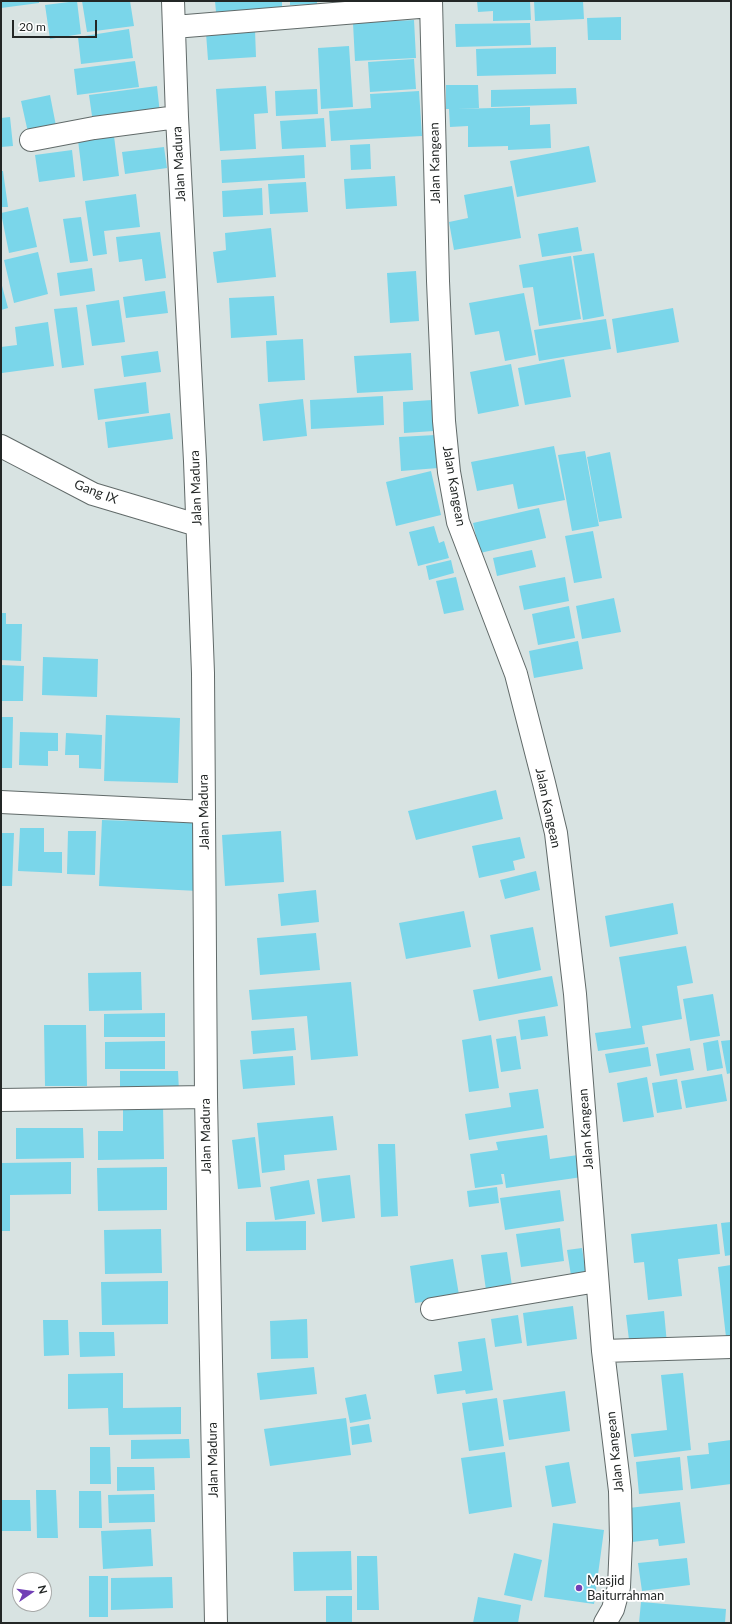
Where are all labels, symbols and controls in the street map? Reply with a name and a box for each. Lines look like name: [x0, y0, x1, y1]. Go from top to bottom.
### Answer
scale bar: [14, 12, 99, 38]
text: 20 m: [19, 19, 46, 34]
street label: Jalan Kangean: [426, 122, 444, 204]
street label: Jalan Madura: [169, 126, 189, 202]
street label: Jalan Kangean: [439, 445, 469, 527]
street label: Jalan Madura: [187, 450, 205, 526]
street label: Gang IX: [72, 477, 120, 507]
street label: Jalan Kangean: [532, 767, 564, 849]
street label: Jalan Madura: [196, 774, 212, 850]
street label: Jalan Kangean: [575, 1088, 597, 1170]
street label: Jalan Madura: [198, 1098, 214, 1174]
street label: Jalan Kangean: [603, 1411, 627, 1493]
street label: Jalan Madura: [205, 1422, 221, 1498]
north arrow: [12, 1572, 52, 1612]
place label: Masjid Baiturrahman: [587, 1573, 664, 1604]
marker: Masjid Baiturrahman: [574, 1583, 584, 1593]
text: N: [36, 1584, 50, 1595]

